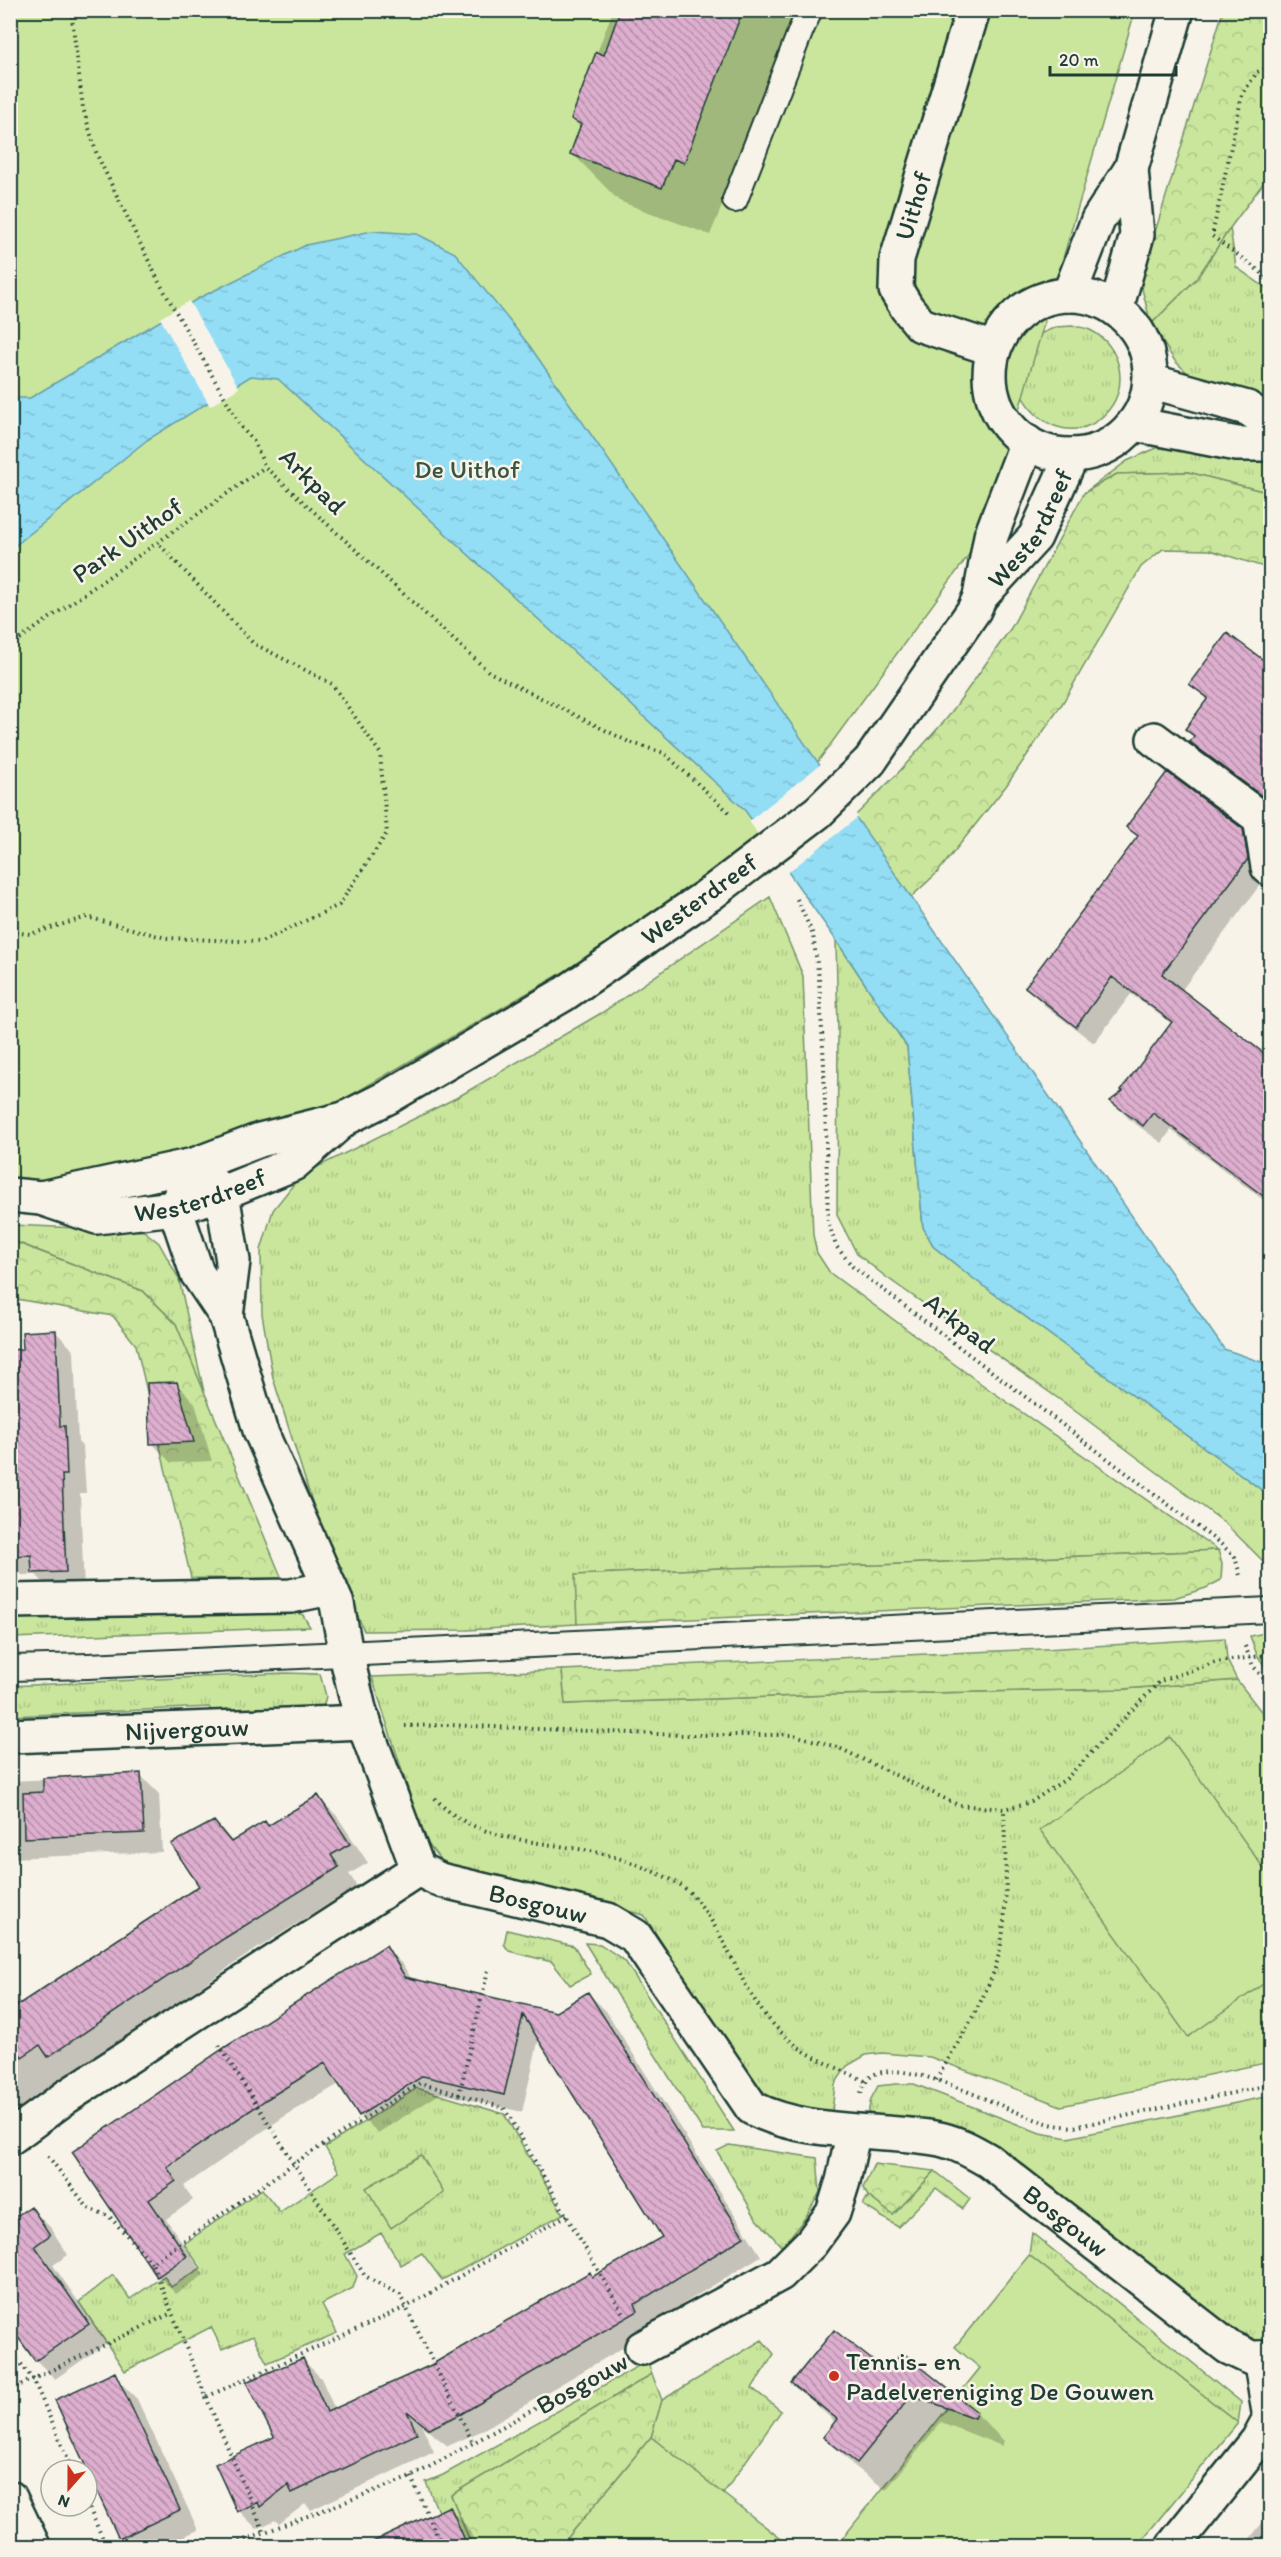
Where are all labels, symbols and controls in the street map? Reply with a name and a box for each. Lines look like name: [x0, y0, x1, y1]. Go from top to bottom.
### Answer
scale bar: [1050, 39, 1176, 77]
text: 20 m: [1059, 49, 1099, 71]
street label: Uithof: [887, 168, 939, 244]
street label: Arkpad: [273, 441, 354, 522]
park label: De Uithof: [414, 453, 520, 485]
street label: Westerdreef: [980, 464, 1080, 595]
street label: Park Uithof: [66, 490, 189, 590]
street label: Westerdreef: [634, 846, 764, 952]
street label: Westerdreef: [132, 1161, 271, 1229]
street label: Arkpad: [918, 1286, 1003, 1361]
street label: Nijvergouw: [124, 1711, 249, 1747]
street label: Bosgouw: [486, 1876, 591, 1931]
street label: Bosgouw: [1016, 2177, 1115, 2264]
street label: Bosgouw: [530, 2345, 634, 2421]
place label: Tennis- en Padelvereniging De Gouwen: [846, 2345, 1154, 2407]
marker: Tennis- en Padelvereniging De Gouwen: [827, 2369, 841, 2383]
north arrow: [39, 2458, 99, 2518]
text: N: [55, 2491, 72, 2512]

